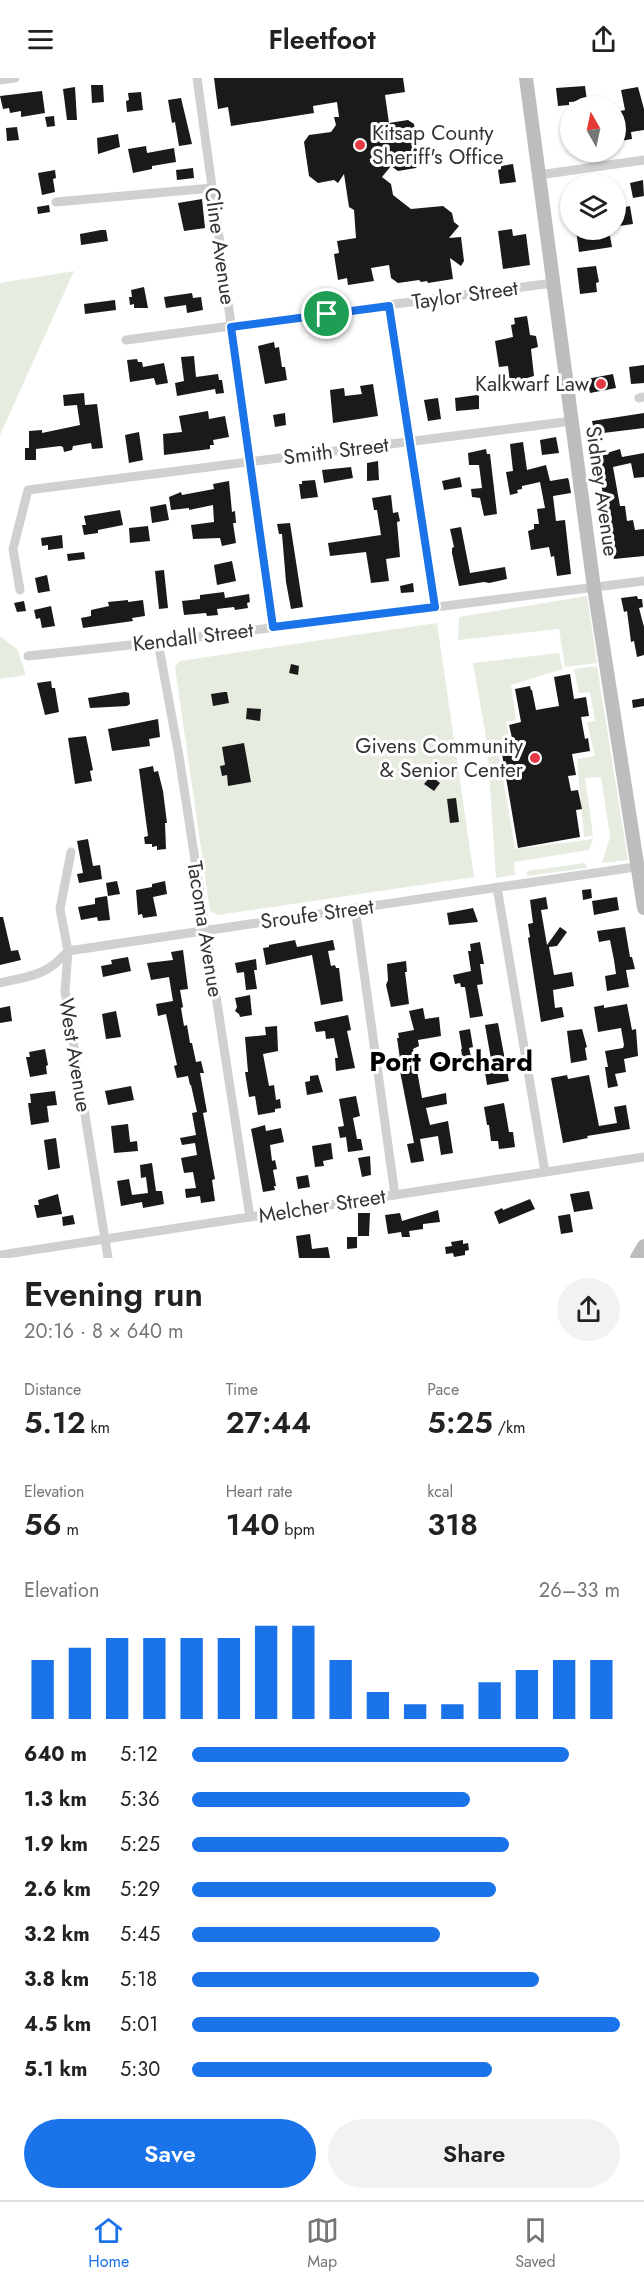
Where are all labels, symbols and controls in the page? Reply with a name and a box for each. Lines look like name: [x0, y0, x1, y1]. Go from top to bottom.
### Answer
text: Fleetfoot: [268, 20, 376, 59]
icon: menu: [24, 23, 57, 56]
icon: share: [587, 23, 620, 56]
north arrow: [560, 96, 626, 162]
map controls: [560, 96, 626, 240]
place label: Kitsap County Sheriff's Office: [372, 118, 504, 172]
marker: Kitsap County Sheriff's Office: [353, 138, 367, 152]
button: layers: [560, 174, 626, 240]
street label: Cline Avenue: [197, 185, 243, 307]
street label: Taylor Street: [410, 273, 520, 317]
pin: [301, 288, 352, 339]
icon: arrive: [310, 297, 343, 330]
place label: Kalkwarf Law: [475, 369, 590, 399]
marker: Kalkwarf Law: [594, 377, 608, 391]
street label: Sidney Avenue: [578, 424, 626, 558]
street label: Smith Street: [282, 430, 390, 472]
street label: Kendall Street: [131, 615, 255, 659]
place label: Givens Community & Senior Center: [355, 731, 524, 785]
marker: Givens Community & Senior Center: [528, 751, 542, 765]
street label: Tacoma Avenue: [179, 859, 231, 999]
street label: Sroufe Street: [258, 891, 376, 937]
street label: West Avenue: [51, 996, 99, 1114]
district label: Port Orchard: [369, 1042, 533, 1081]
street label: Melcher Street: [256, 1181, 388, 1231]
text: Evening run: [24, 1271, 203, 1318]
button: share: [557, 1278, 620, 1341]
text: 20:16 · 8 × 640 m: [24, 1317, 184, 1346]
text: Distance: [24, 1378, 81, 1401]
text: Time: [226, 1378, 258, 1401]
text: Pace: [427, 1378, 459, 1401]
text: 5.12: [24, 1401, 86, 1444]
text: 27:44: [226, 1401, 311, 1444]
text: 5:25: [427, 1401, 493, 1444]
text: km: [86, 1416, 110, 1439]
text: /km: [493, 1416, 525, 1439]
text: Elevation: [24, 1480, 84, 1503]
text: Heart rate: [226, 1480, 292, 1503]
text: kcal: [427, 1480, 453, 1503]
text: 56: [24, 1503, 62, 1546]
text: 140: [226, 1503, 280, 1546]
text: 318: [427, 1503, 478, 1546]
text: m: [62, 1518, 79, 1541]
text: bpm: [280, 1518, 315, 1541]
text: Elevation: [24, 1576, 99, 1605]
text: 26–33 m: [539, 1576, 620, 1605]
text: 640 m: [24, 1740, 87, 1769]
text: 5:12: [120, 1740, 158, 1769]
text: 1.3 km: [24, 1785, 87, 1814]
text: 5:36: [120, 1785, 160, 1814]
text: 1.9 km: [24, 1830, 88, 1859]
text: 5:25: [120, 1830, 160, 1859]
text: 2.6 km: [24, 1875, 91, 1904]
text: 5:29: [120, 1875, 160, 1904]
text: 3.2 km: [24, 1920, 90, 1949]
text: 5:45: [120, 1920, 160, 1949]
text: 3.8 km: [24, 1965, 89, 1994]
text: 5:18: [120, 1965, 157, 1994]
text: 4.5 km: [24, 2010, 91, 2039]
text: 5:01: [120, 2010, 158, 2039]
text: 5.1 km: [24, 2055, 87, 2084]
text: 5:30: [120, 2055, 160, 2084]
button: Save: [24, 2119, 316, 2188]
button: Share: [328, 2119, 620, 2188]
tab: Home: [88, 2214, 129, 2273]
tab: Map: [306, 2214, 339, 2273]
tab: Saved: [515, 2214, 556, 2273]

